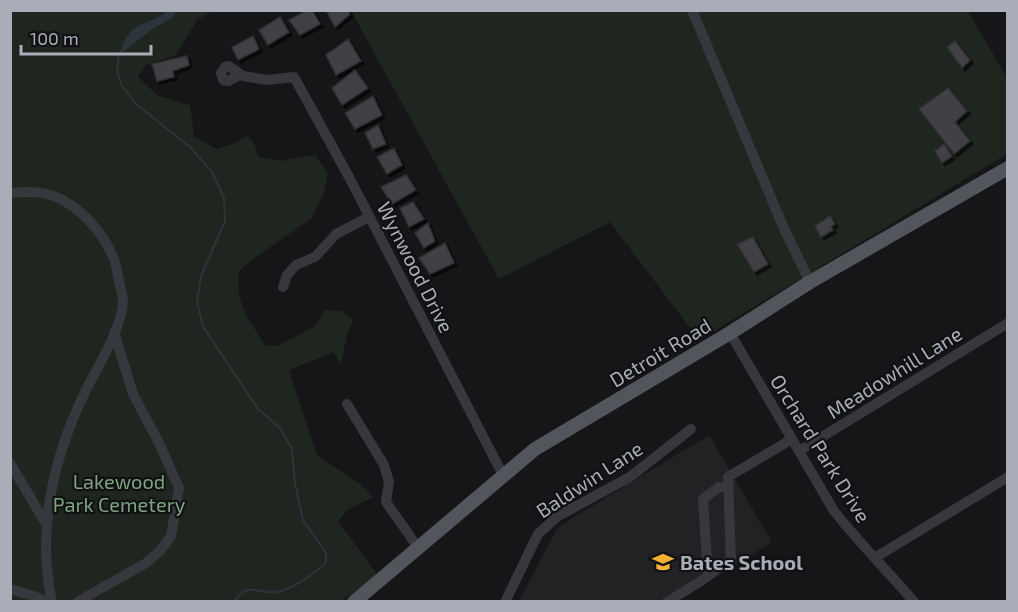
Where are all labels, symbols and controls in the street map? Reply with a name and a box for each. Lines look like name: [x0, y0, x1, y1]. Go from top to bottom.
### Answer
scale bar: [21, 18, 152, 56]
text: 100 m: [30, 27, 79, 49]
street label: Wynwood Drive: [373, 198, 459, 336]
street label: Detroit Road: [605, 312, 715, 392]
street label: Meadowhill Lane: [822, 321, 966, 423]
street label: Orchard Park Drive: [766, 370, 876, 526]
street label: Baldwin Lane: [531, 436, 647, 522]
park label: Lakewood Park Cemetery: [53, 469, 186, 516]
school or university icon: Bates School: [651, 550, 675, 574]
place label: Bates School: [680, 550, 803, 574]

